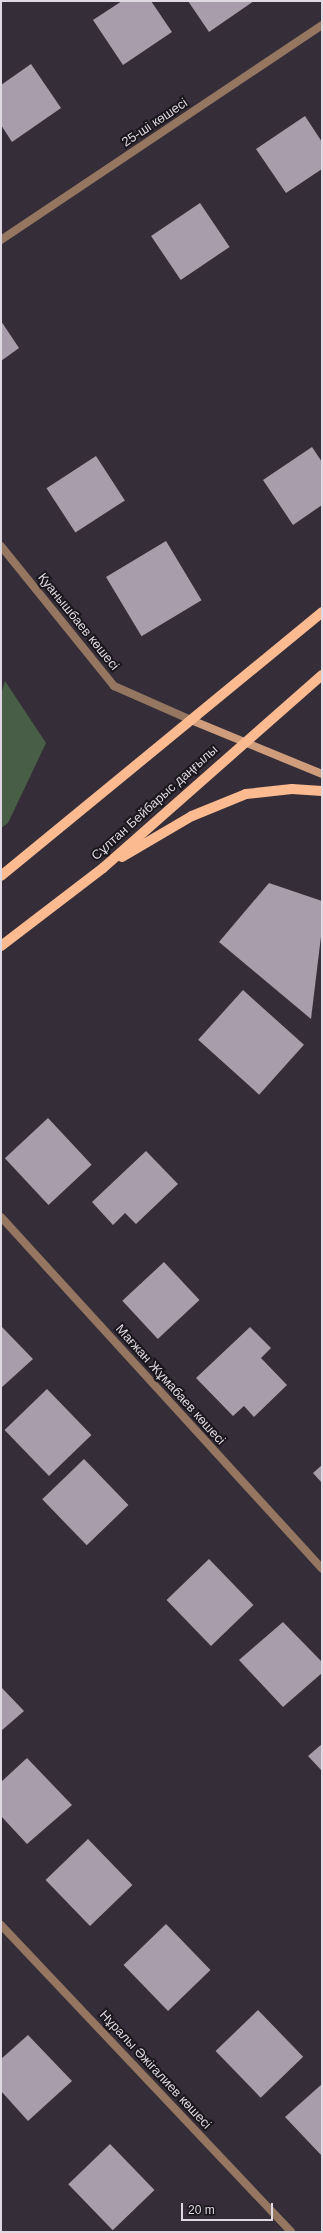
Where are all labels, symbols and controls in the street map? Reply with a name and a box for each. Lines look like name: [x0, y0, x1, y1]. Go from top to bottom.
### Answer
street label: 25-ші көшесі: [119, 95, 191, 151]
street label: Қуанышбаев көшесі: [34, 570, 122, 674]
street label: Сұлтан Бейбарыс даңғылы: [89, 742, 221, 864]
street label: Мағжан Жұмабаев көшесі: [112, 1322, 228, 1448]
street label: Нұралы Әжiгалиев көшесi: [96, 2007, 214, 2133]
scale bar: [183, 2195, 275, 2221]
text: 20 m: [188, 2203, 215, 2217]

